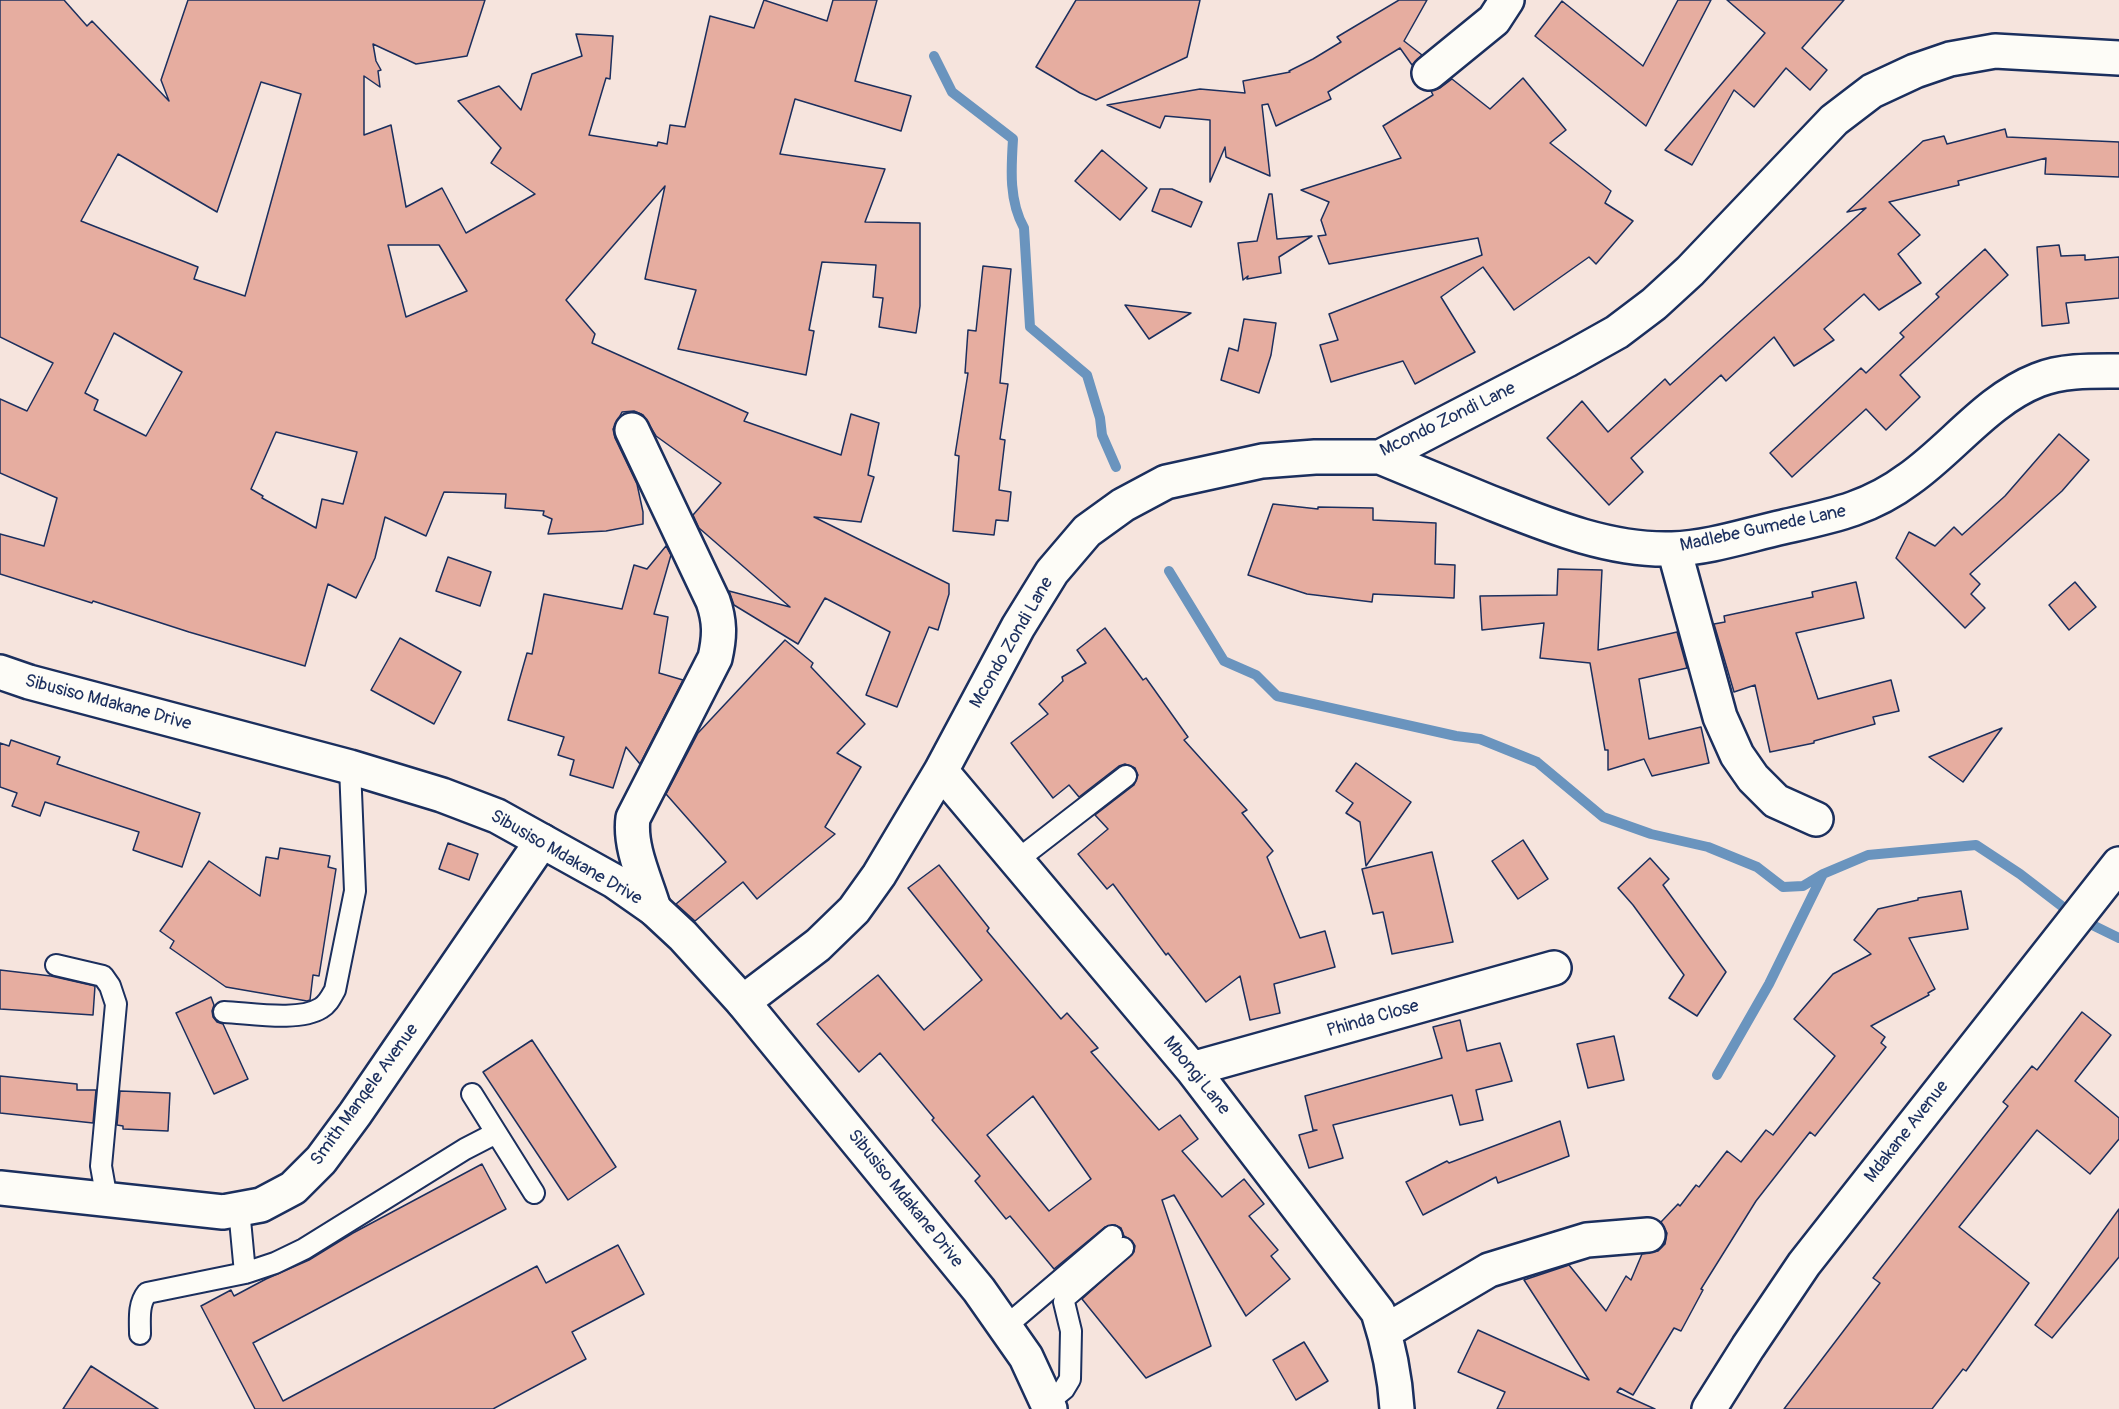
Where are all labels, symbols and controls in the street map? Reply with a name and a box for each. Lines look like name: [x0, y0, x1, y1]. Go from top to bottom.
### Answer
street label: Mcondo Zondi Lane: [1377, 378, 1519, 462]
street label: Madlebe Gumede Lane: [1678, 501, 1848, 557]
street label: Mcondo Zondi Lane: [966, 574, 1058, 712]
street label: Sibusiso Mdakane Drive: [22, 670, 194, 736]
street label: Sibusiso Mdakane Drive: [486, 806, 646, 910]
street label: Phinda Close: [1324, 996, 1422, 1042]
street label: Smith Manqele Avenue: [306, 1020, 424, 1170]
street label: Mbongi Lane: [1158, 1032, 1234, 1120]
street label: Mdakane Avenue: [1860, 1077, 1954, 1187]
street label: Sibusiso Mdakane Drive: [843, 1126, 967, 1272]

